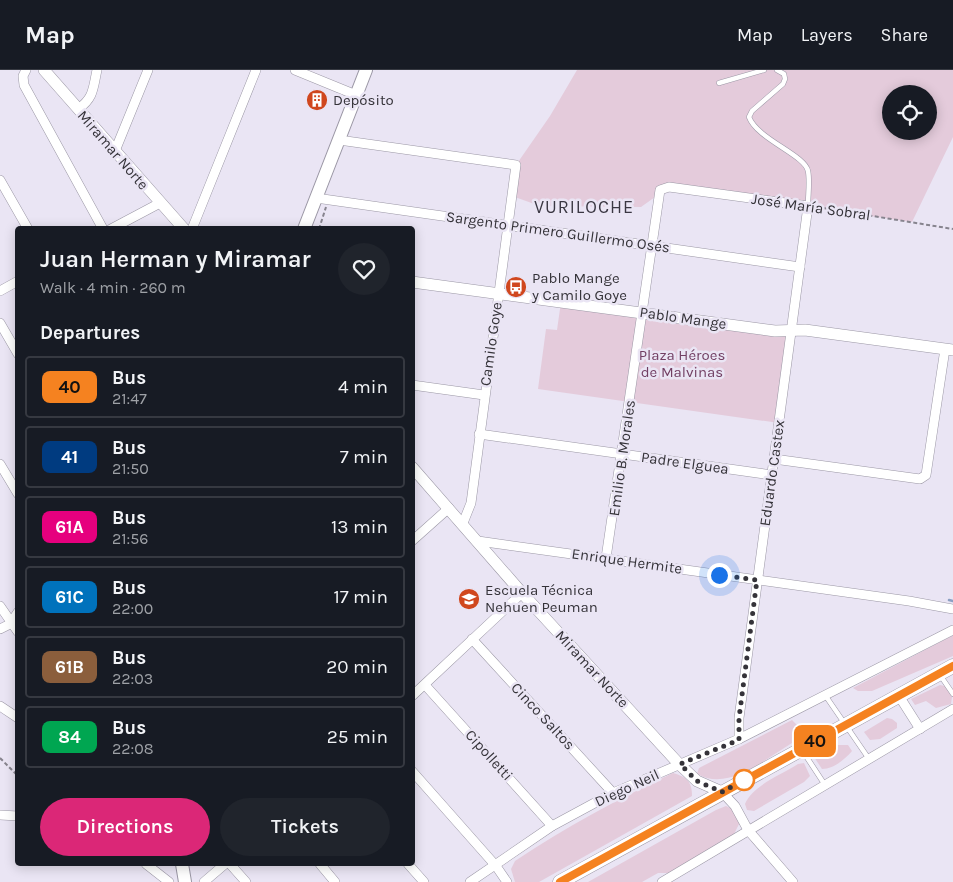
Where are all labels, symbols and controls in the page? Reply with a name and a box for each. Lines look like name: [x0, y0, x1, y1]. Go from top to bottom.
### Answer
text: Map: [25, 21, 75, 49]
text: Map: [737, 24, 773, 46]
text: Layers: [801, 24, 853, 46]
text: Share: [881, 24, 928, 46]
map controls: [882, 85, 937, 140]
button: locate: [882, 85, 937, 140]
building icon: Depósito: [305, 88, 329, 112]
place label: Depósito: [333, 91, 394, 109]
street label: Miramar Norte: [74, 107, 152, 193]
street label: José María Sobral: [750, 190, 872, 224]
district label: VURILOCHE: [534, 196, 634, 218]
street label: Sargento Primero Guillermo Osés: [445, 207, 671, 257]
button: heart: [338, 243, 390, 295]
text: Juan Herman y Miramar: [40, 245, 311, 273]
place label: Pablo Mange y Camilo Goye: [531, 269, 627, 304]
bus stop icon: Pablo Mange y Camilo Goye: [504, 275, 528, 299]
text: Walk · 4 min · 260 m: [40, 278, 186, 297]
street label: Camilo Goye: [476, 301, 506, 387]
street label: Pablo Mange: [638, 303, 728, 333]
text: Departures: [40, 322, 140, 344]
park label: Plaza Héroes de Malvinas: [639, 346, 725, 381]
text: Bus: [112, 367, 146, 389]
text: 40: [58, 376, 81, 398]
text: 4 min: [338, 376, 388, 398]
text: 21:47: [112, 389, 147, 408]
street label: Emilio B. Morales: [605, 399, 639, 517]
street label: Eduardo Castex: [756, 418, 788, 527]
text: Bus: [112, 437, 146, 459]
text: 41: [61, 446, 78, 468]
text: 7 min: [340, 446, 388, 468]
street label: Padre Elguea: [640, 448, 730, 478]
text: 21:50: [112, 459, 149, 478]
text: Bus: [112, 507, 146, 529]
text: 61A: [55, 516, 84, 538]
text: 13 min: [331, 516, 388, 538]
text: 21:56: [112, 529, 148, 548]
street label: Enrique Hermite: [571, 544, 683, 578]
your location: [707, 563, 732, 588]
text: Bus: [112, 577, 146, 599]
place label: Escuela Técnica Nehuen Peuman: [485, 581, 598, 616]
text: 61C: [55, 586, 84, 608]
text: 17 min: [333, 586, 388, 608]
school or university icon: Escuela Técnica Nehuen Peuman: [457, 587, 481, 611]
text: 22:00: [112, 599, 153, 618]
street label: Miramar Norte: [552, 627, 632, 711]
text: Bus: [112, 647, 146, 669]
text: 61B: [55, 656, 84, 678]
text: 20 min: [326, 656, 388, 678]
text: 22:03: [112, 669, 153, 688]
street label: Cinco Saltos: [507, 679, 579, 753]
text: Bus: [112, 717, 146, 739]
line badge: 40: [792, 725, 838, 757]
text: 84: [58, 726, 81, 748]
text: 25 min: [327, 726, 388, 748]
street label: Cipolletti: [461, 726, 517, 784]
text: 40: [804, 730, 826, 752]
text: 22:08: [112, 739, 154, 758]
street label: Diego Neil: [592, 765, 662, 811]
unlabelled marker: [733, 769, 755, 791]
button: Directions: [40, 798, 210, 856]
button: Tickets: [220, 798, 390, 856]

